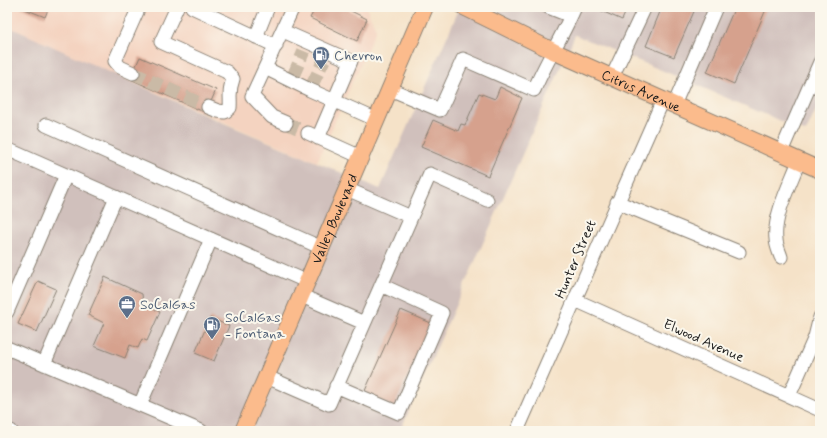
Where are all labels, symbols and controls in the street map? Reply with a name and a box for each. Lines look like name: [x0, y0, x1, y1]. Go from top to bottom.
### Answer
fuel station icon: Chevron: [311, 45, 331, 70]
place label: Chevron: [334, 47, 382, 65]
street label: Citrus Avenue: [598, 66, 684, 117]
street label: Valley Boulevard: [308, 171, 362, 267]
street label: Hunter Street: [551, 217, 601, 301]
office icon: SoCalGas: [117, 294, 137, 319]
place label: SoCalGas: [140, 296, 195, 314]
place label: SoCalGas - Fontana: [225, 309, 285, 343]
fuel station icon: SoCalGas - Fontana: [202, 315, 222, 340]
street label: Elwood Avenue: [660, 315, 747, 367]

